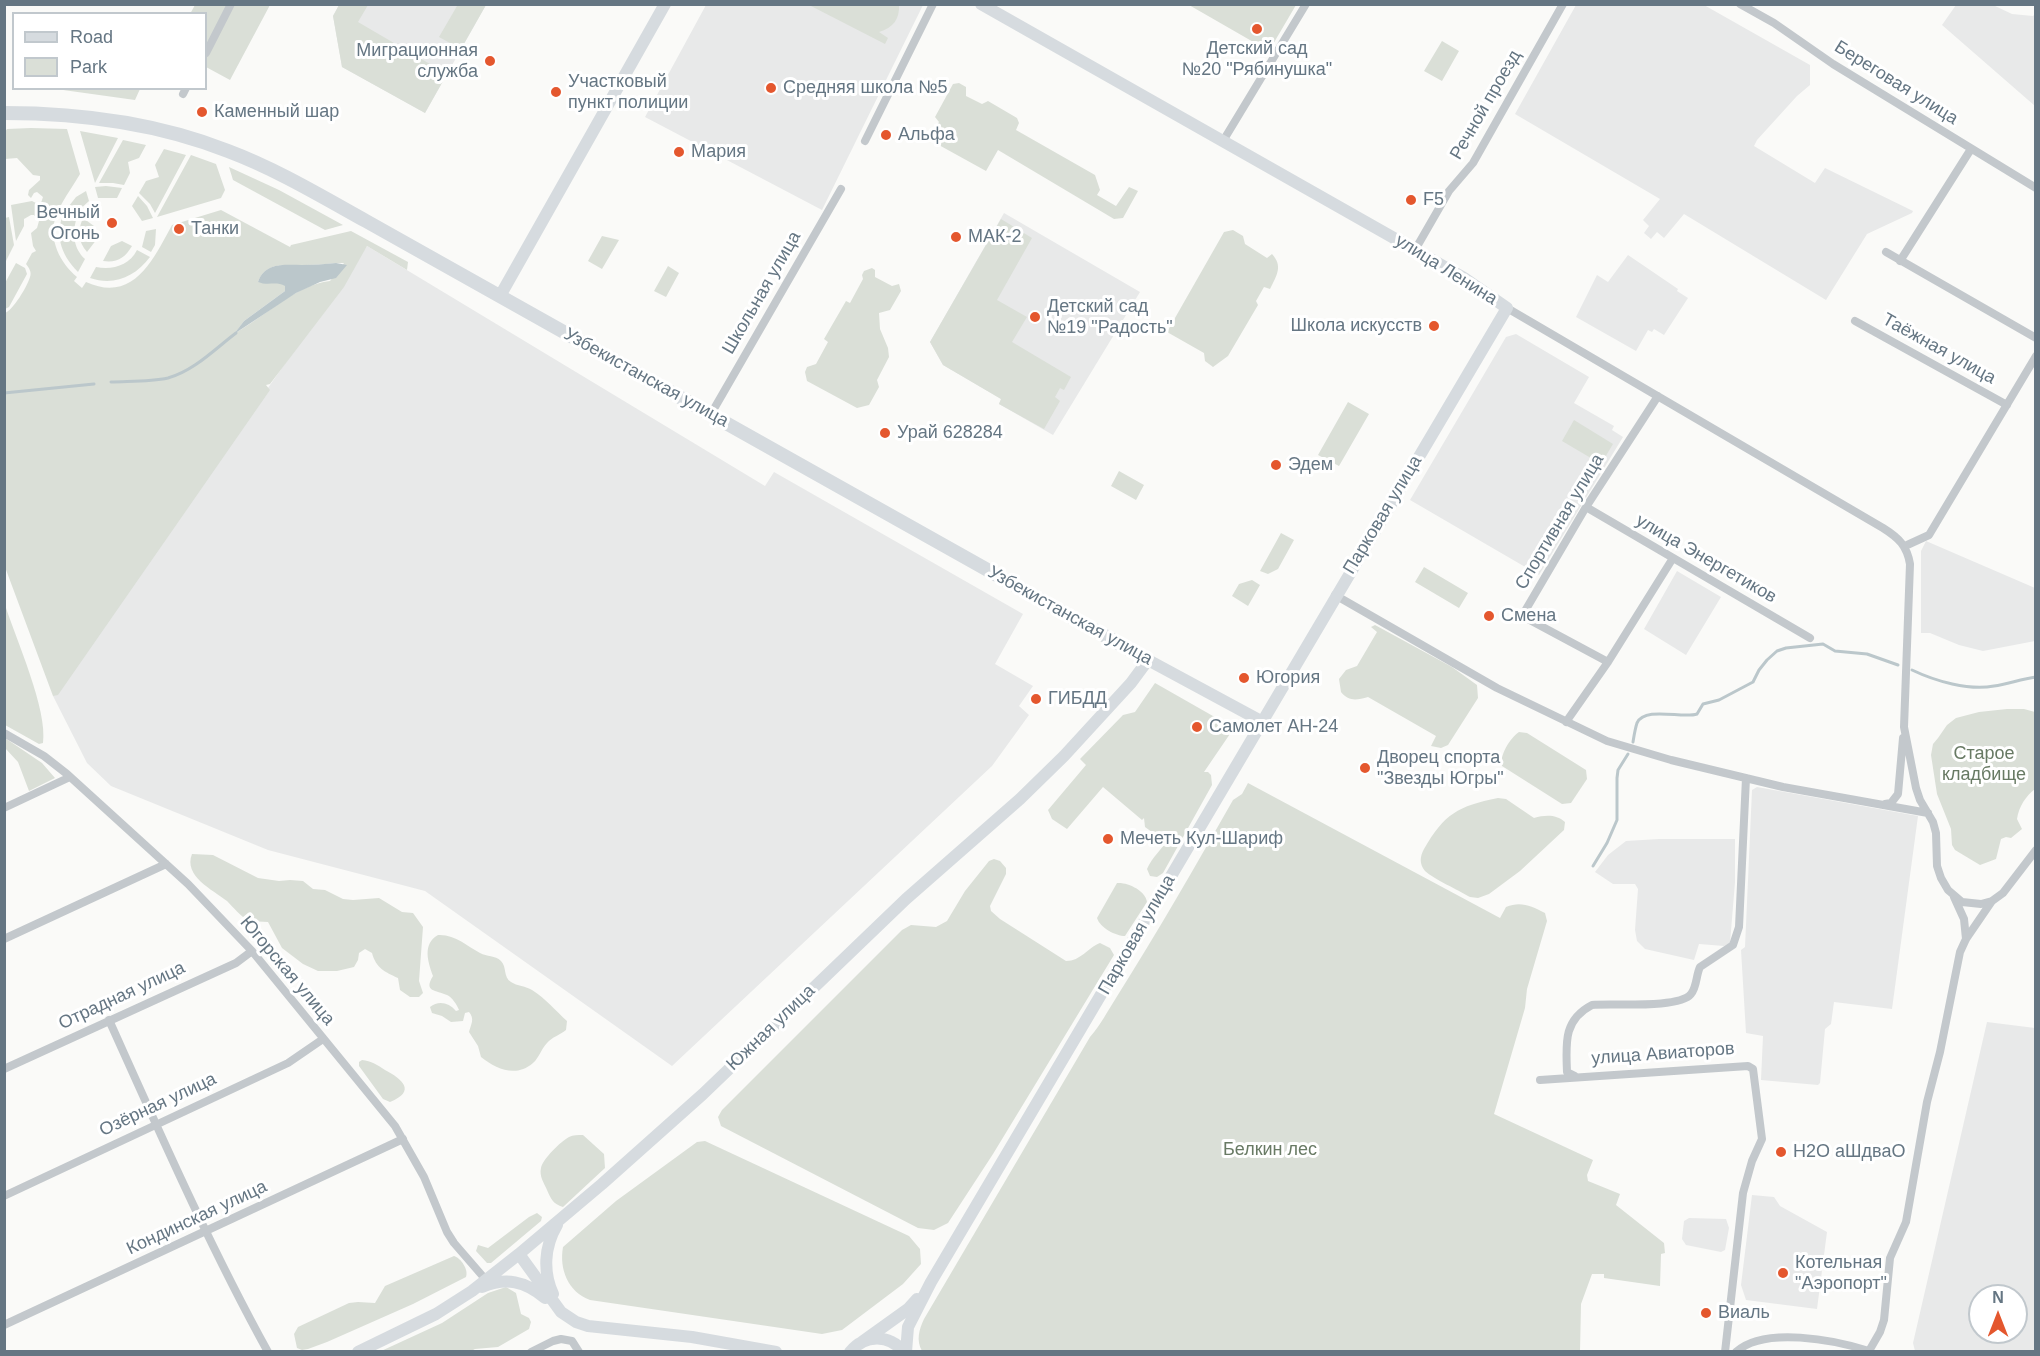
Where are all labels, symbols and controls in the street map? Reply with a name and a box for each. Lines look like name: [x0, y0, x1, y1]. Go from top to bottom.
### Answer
legend: [12, 12, 207, 90]
marker: Детский сад №20 "Рябинушка": [1250, 22, 1264, 36]
text: Road: [70, 27, 113, 47]
street label: Береговая улица: [1830, 36, 1962, 130]
place label: Детский сад №20 "Рябинушка": [1182, 38, 1332, 80]
place label: Миграционная служба: [356, 40, 478, 82]
street label: Речной проезд: [1446, 46, 1526, 164]
marker: Миграционная служба: [483, 54, 497, 68]
text: Park: [70, 57, 107, 77]
place label: Участковый пункт полиции: [568, 71, 688, 113]
place label: Средняя школа №5: [783, 77, 948, 99]
marker: Средняя школа №5: [764, 81, 778, 95]
marker: Участковый пункт полиции: [549, 85, 563, 99]
place label: Каменный шар: [214, 101, 339, 123]
marker: Каменный шар: [195, 105, 209, 119]
place label: Альфа: [898, 124, 955, 146]
marker: Альфа: [879, 128, 893, 142]
place label: Мария: [691, 141, 746, 163]
marker: Мария: [672, 145, 686, 159]
place label: F5: [1423, 189, 1444, 211]
marker: F5: [1404, 193, 1418, 207]
place label: Вечный Огонь: [36, 202, 100, 244]
marker: Вечный Огонь: [105, 216, 119, 230]
place label: Танки: [191, 218, 239, 240]
marker: Танки: [172, 222, 186, 236]
place label: МАК-2: [968, 226, 1021, 248]
street label: Школьная улица: [718, 228, 806, 358]
marker: МАК-2: [949, 230, 963, 244]
street label: улица Ленина: [1391, 230, 1501, 310]
place label: Детский сад №19 "Радость": [1047, 296, 1173, 338]
street label: Таёжная улица: [1878, 309, 2000, 389]
marker: Детский сад №19 "Радость": [1028, 310, 1042, 324]
place label: Школа искусств: [1291, 315, 1422, 337]
marker: Школа искусств: [1427, 319, 1441, 333]
street label: Узбекистанская улица: [560, 324, 732, 432]
place label: Урай 628284: [897, 422, 1003, 444]
marker: Урай 628284: [878, 426, 892, 440]
street label: Спортивная улица: [1511, 450, 1609, 594]
street label: Парковая улица: [1339, 452, 1427, 578]
place label: Эдем: [1288, 454, 1333, 476]
marker: Эдем: [1269, 458, 1283, 472]
street label: улица Энергетиков: [1632, 510, 1780, 608]
street label: Узбекистанская улица: [984, 562, 1156, 670]
place label: Смена: [1501, 605, 1556, 627]
marker: Смена: [1482, 609, 1496, 623]
place label: Югория: [1256, 667, 1320, 689]
marker: Югория: [1237, 671, 1251, 685]
place label: ГИБДД: [1048, 688, 1107, 710]
marker: ГИБДД: [1029, 692, 1043, 706]
place label: Самолет АН-24: [1209, 716, 1338, 738]
marker: Самолет АН-24: [1190, 720, 1204, 734]
park label: Старое кладбище: [1942, 743, 2026, 786]
place label: Дворец спорта "Звезды Югры": [1377, 747, 1504, 789]
marker: Дворец спорта "Звезды Югры": [1358, 761, 1372, 775]
place label: Мечеть Кул-Шариф: [1120, 828, 1283, 850]
marker: Мечеть Кул-Шариф: [1101, 832, 1115, 846]
street label: Парковая улица: [1094, 871, 1180, 999]
street label: Югорская улица: [235, 912, 339, 1030]
street label: Отрадная улица: [55, 957, 189, 1035]
street label: Южная улица: [722, 980, 820, 1076]
street label: улица Авиаторов: [1591, 1038, 1735, 1070]
street label: Озёрная улица: [96, 1068, 220, 1142]
park label: Белкин лес: [1223, 1139, 1317, 1161]
place label: H2O аШдваО: [1793, 1141, 1905, 1163]
marker: H2O аШдваО: [1774, 1145, 1788, 1159]
street label: Кондинская улица: [123, 1176, 271, 1260]
place label: Котельная "Аэропорт": [1795, 1252, 1887, 1294]
marker: Котельная "Аэропорт": [1776, 1266, 1790, 1280]
north arrow: [1968, 1284, 2028, 1344]
text: N: [1992, 1289, 2004, 1306]
place label: Виаль: [1718, 1302, 1770, 1324]
marker: Виаль: [1699, 1306, 1713, 1320]

